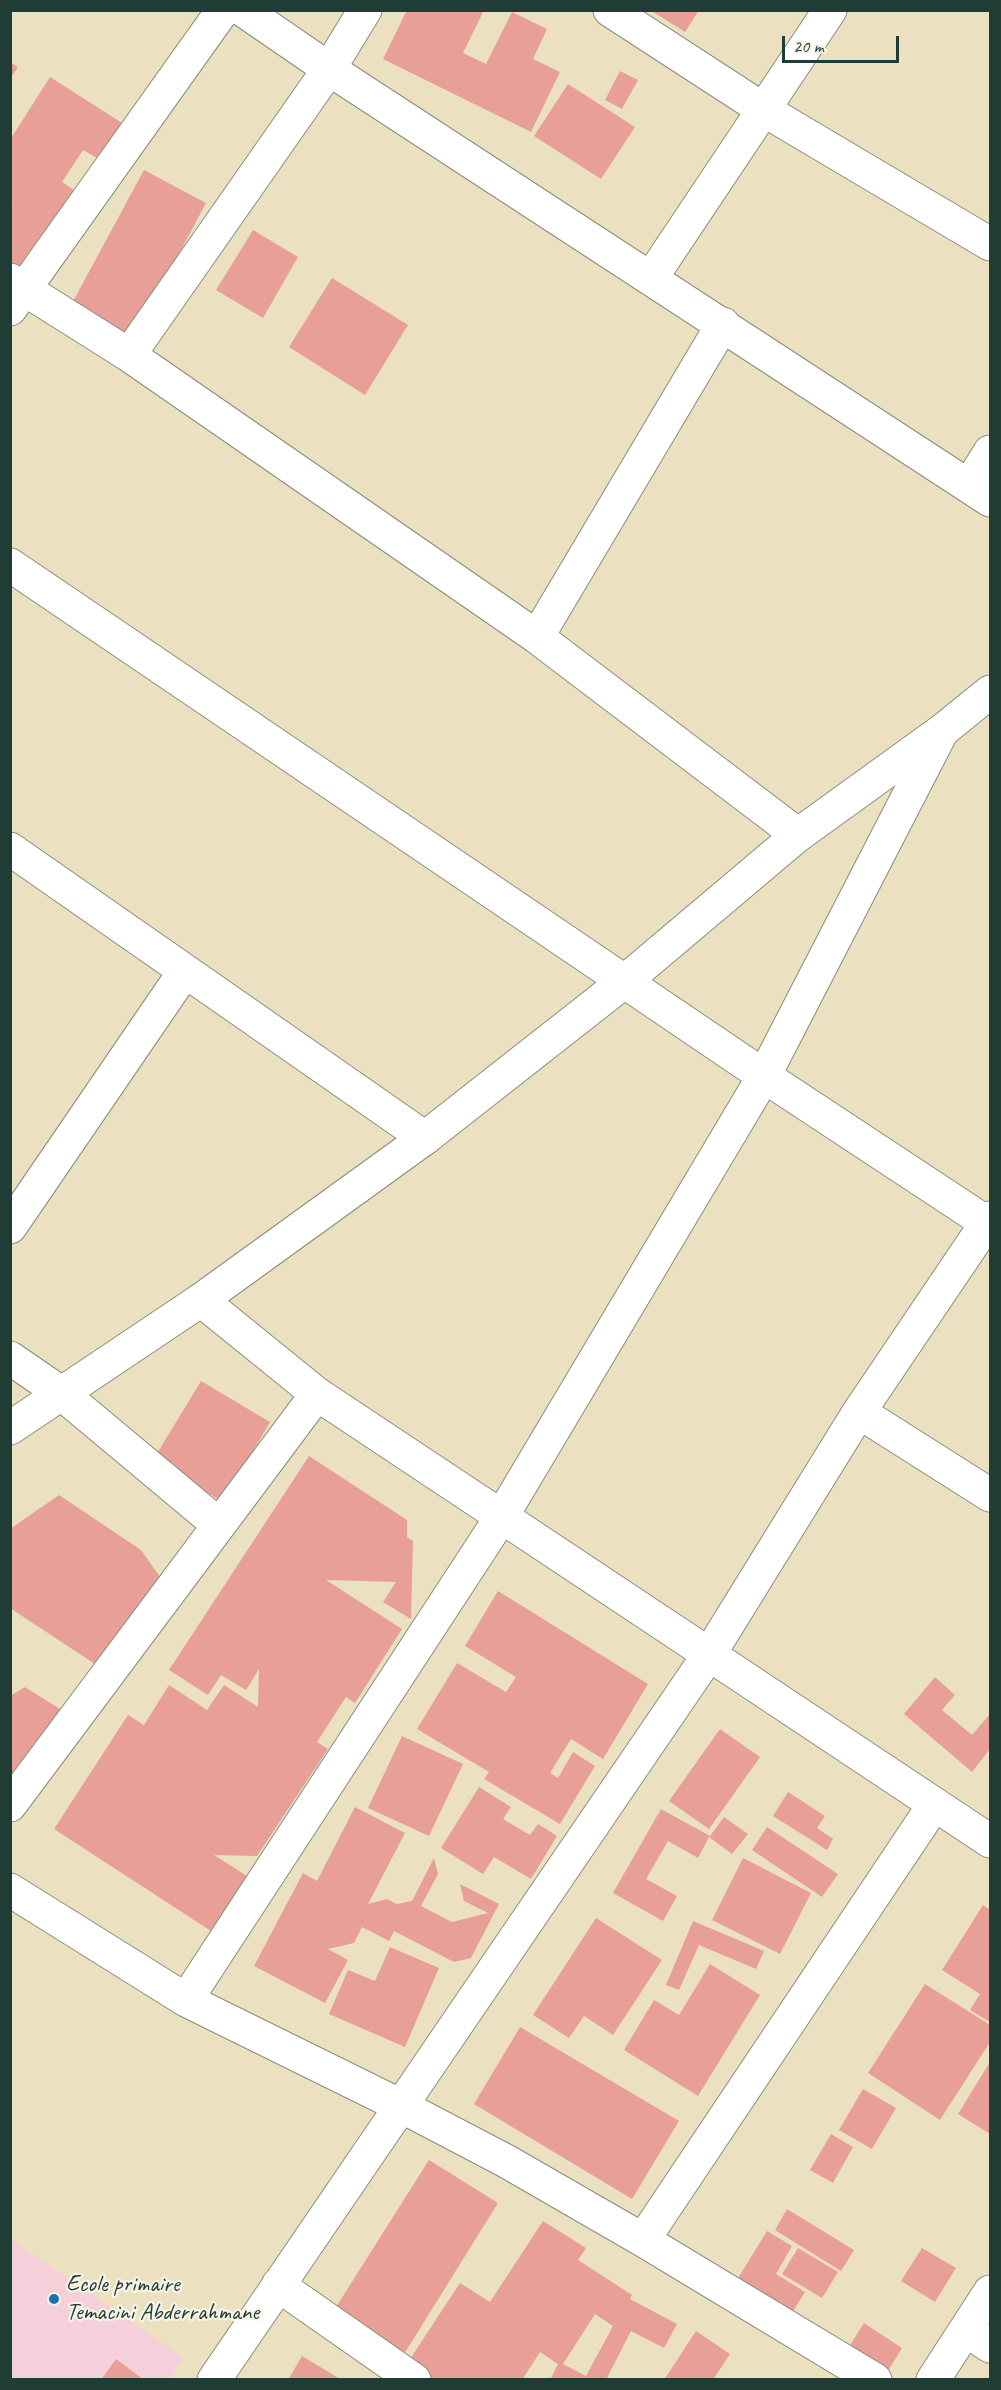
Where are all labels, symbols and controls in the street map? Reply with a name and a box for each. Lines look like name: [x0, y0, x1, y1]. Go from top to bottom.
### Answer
scale bar: [785, 24, 902, 62]
text: 20 m: [793, 35, 824, 57]
place label: Ecole primaire Temacini Abderrahmane: [66, 2271, 259, 2327]
marker: Ecole primaire Temacini Abderrahmane: [47, 2292, 61, 2306]

